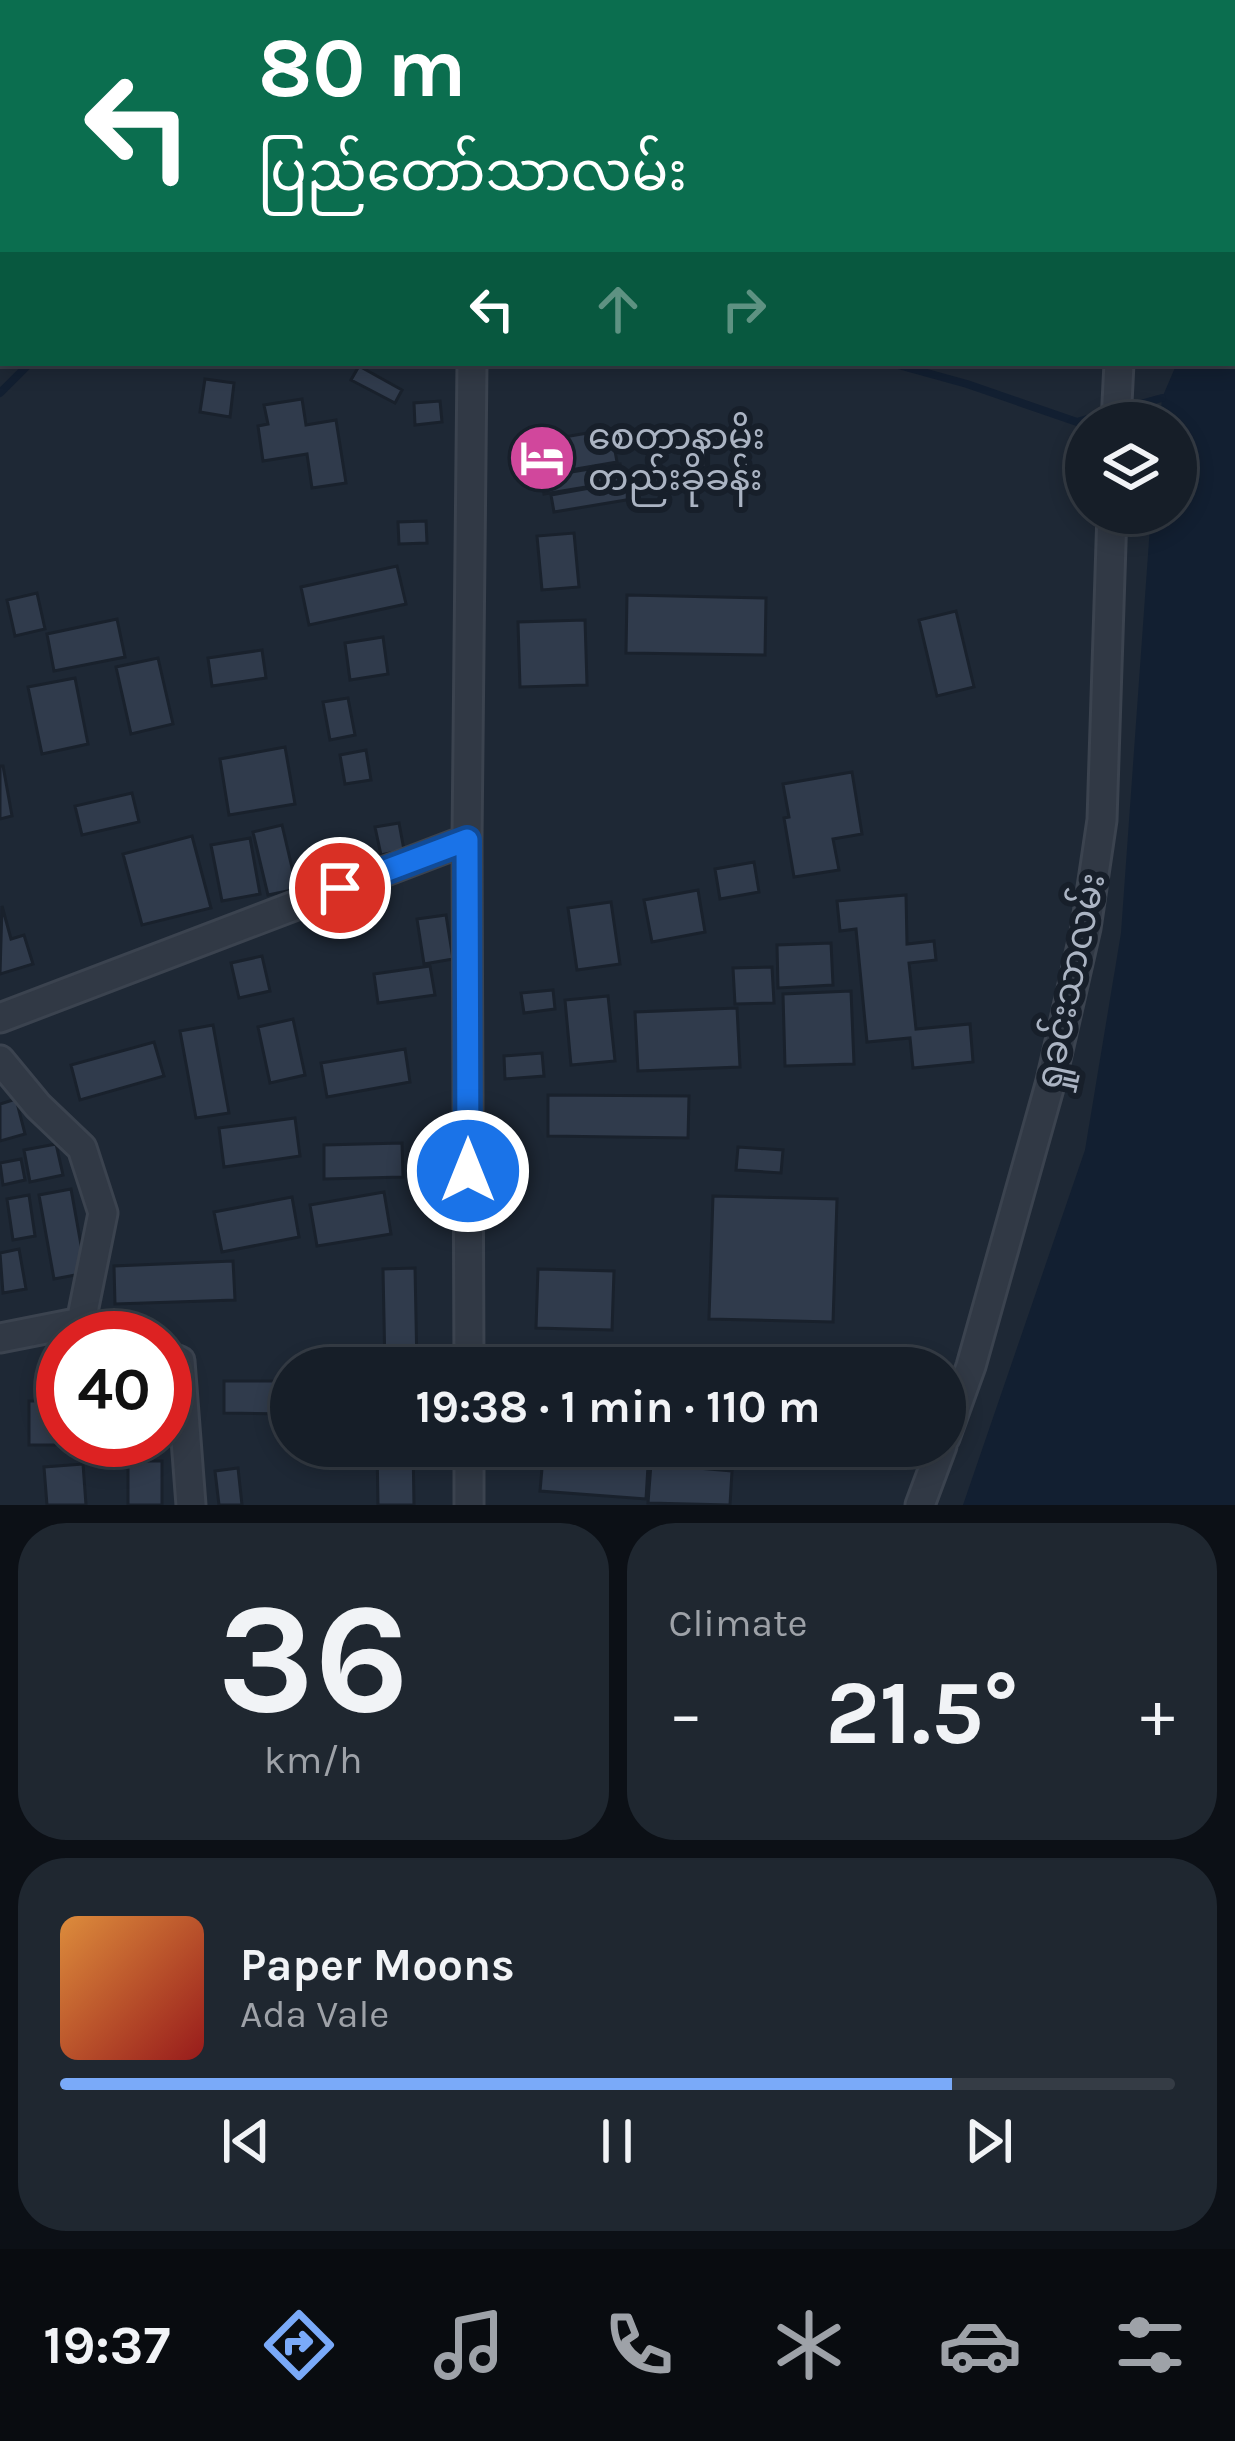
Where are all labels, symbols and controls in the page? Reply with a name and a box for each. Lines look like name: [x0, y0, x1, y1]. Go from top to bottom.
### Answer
text: 80 m: [258, 19, 466, 117]
icon: left: [60, 48, 216, 204]
text: ပြည်တော်သာလမ်း: [258, 140, 687, 204]
icon: left: [459, 276, 525, 342]
icon: ahead: [585, 276, 651, 342]
icon: right: [711, 276, 777, 342]
map controls: [1065, 402, 1197, 534]
button: layers: [1065, 402, 1197, 534]
place label: စေတာနာမိုး တည်းခိုခန်း: [588, 412, 765, 507]
hotel icon: စေတာနာမိုး တည်းခိုခန်း: [507, 423, 577, 493]
pin: [289, 837, 391, 939]
icon: arrive: [307, 855, 373, 921]
street label: ရှုခင်းသာလမ်း: [1023, 868, 1121, 1096]
position arrow: [405, 1108, 531, 1234]
speed limit sign: 40: [36, 1311, 192, 1467]
text: 19:38 · 1 min · 110 m: [415, 1381, 821, 1433]
text: 36: [217, 1568, 409, 1750]
text: Climate: [669, 1600, 808, 1646]
text: 21.5°: [825, 1660, 1018, 1766]
text: −: [669, 1675, 703, 1753]
text: +: [1140, 1675, 1175, 1753]
text: km/h: [264, 1737, 363, 1783]
text: Paper Moons: [240, 1939, 515, 1991]
text: Ada Vale: [240, 1991, 389, 2037]
icon: previous: [213, 2108, 279, 2174]
icon: pause: [584, 2108, 650, 2174]
icon: next: [956, 2108, 1022, 2174]
icon: directions: [257, 2303, 341, 2387]
icon: music: [427, 2303, 511, 2387]
icon: phone: [597, 2303, 681, 2387]
icon: climate: [767, 2303, 851, 2387]
icon: car: [938, 2303, 1022, 2387]
icon: filters: [1108, 2303, 1192, 2387]
text: 19:37: [43, 2313, 170, 2377]

